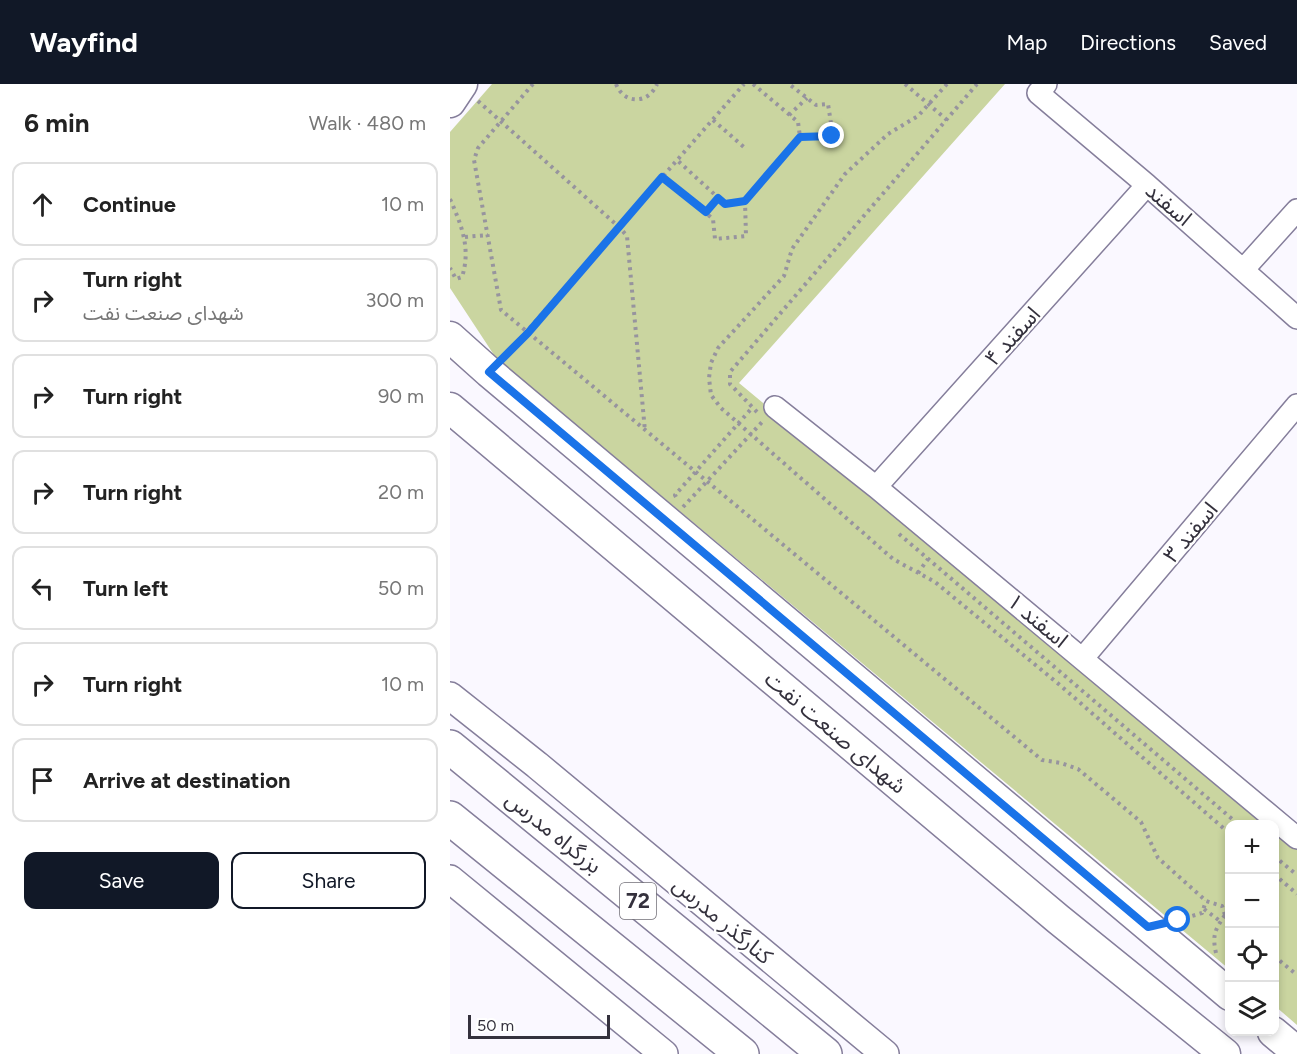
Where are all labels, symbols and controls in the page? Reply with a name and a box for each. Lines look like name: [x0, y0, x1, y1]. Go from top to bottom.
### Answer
text: Wayfind: [30, 25, 138, 59]
text: Map: [1006, 30, 1047, 55]
text: Directions: [1080, 30, 1176, 55]
text: Saved: [1209, 30, 1267, 55]
text: 6 min: [24, 107, 90, 139]
text: Walk · 480 m: [309, 111, 426, 135]
route end: [818, 122, 844, 148]
street label: اسفند: [1140, 177, 1197, 232]
icon: ahead: [26, 188, 59, 221]
text: Continue: [83, 191, 176, 218]
text: 10 m: [381, 192, 424, 216]
text: Turn right: [83, 266, 182, 293]
icon: right: [26, 284, 59, 317]
text: 300 m: [366, 288, 424, 312]
text: شهدای صنعت نفت: [83, 301, 244, 325]
street label: اسفند ۴: [979, 301, 1046, 372]
icon: right: [26, 380, 59, 413]
text: Turn right: [83, 383, 182, 410]
text: 90 m: [378, 384, 424, 408]
icon: right: [26, 476, 59, 509]
text: Turn right: [83, 479, 182, 506]
text: 20 m: [378, 480, 424, 504]
street label: اسفند ۳: [1157, 497, 1223, 568]
icon: left: [26, 572, 59, 605]
text: Turn left: [83, 575, 169, 602]
text: 50 m: [378, 576, 424, 600]
street label: اسفند ۱: [1002, 587, 1073, 653]
street label: شهدای صنعت نفت: [759, 665, 912, 800]
icon: right: [26, 668, 59, 701]
text: Turn right: [83, 671, 182, 698]
text: 10 m: [381, 672, 424, 696]
icon: arrive: [26, 764, 59, 797]
text: Arrive at destination: [83, 767, 291, 794]
street label: بزرگراه مدرس: [500, 785, 607, 879]
map controls: [1225, 820, 1279, 1036]
button: +: [1225, 820, 1279, 874]
button: Save: [24, 852, 219, 909]
button: Share: [231, 852, 426, 909]
street label: کنارگذر مدرس: [667, 871, 779, 970]
button: −: [1225, 874, 1279, 928]
road number: 72: [620, 883, 656, 919]
route start: [1164, 906, 1190, 932]
button: locate: [1225, 928, 1279, 982]
button: layers: [1225, 982, 1279, 1036]
scale bar: [468, 1012, 610, 1040]
text: 50 m: [477, 1016, 514, 1035]

